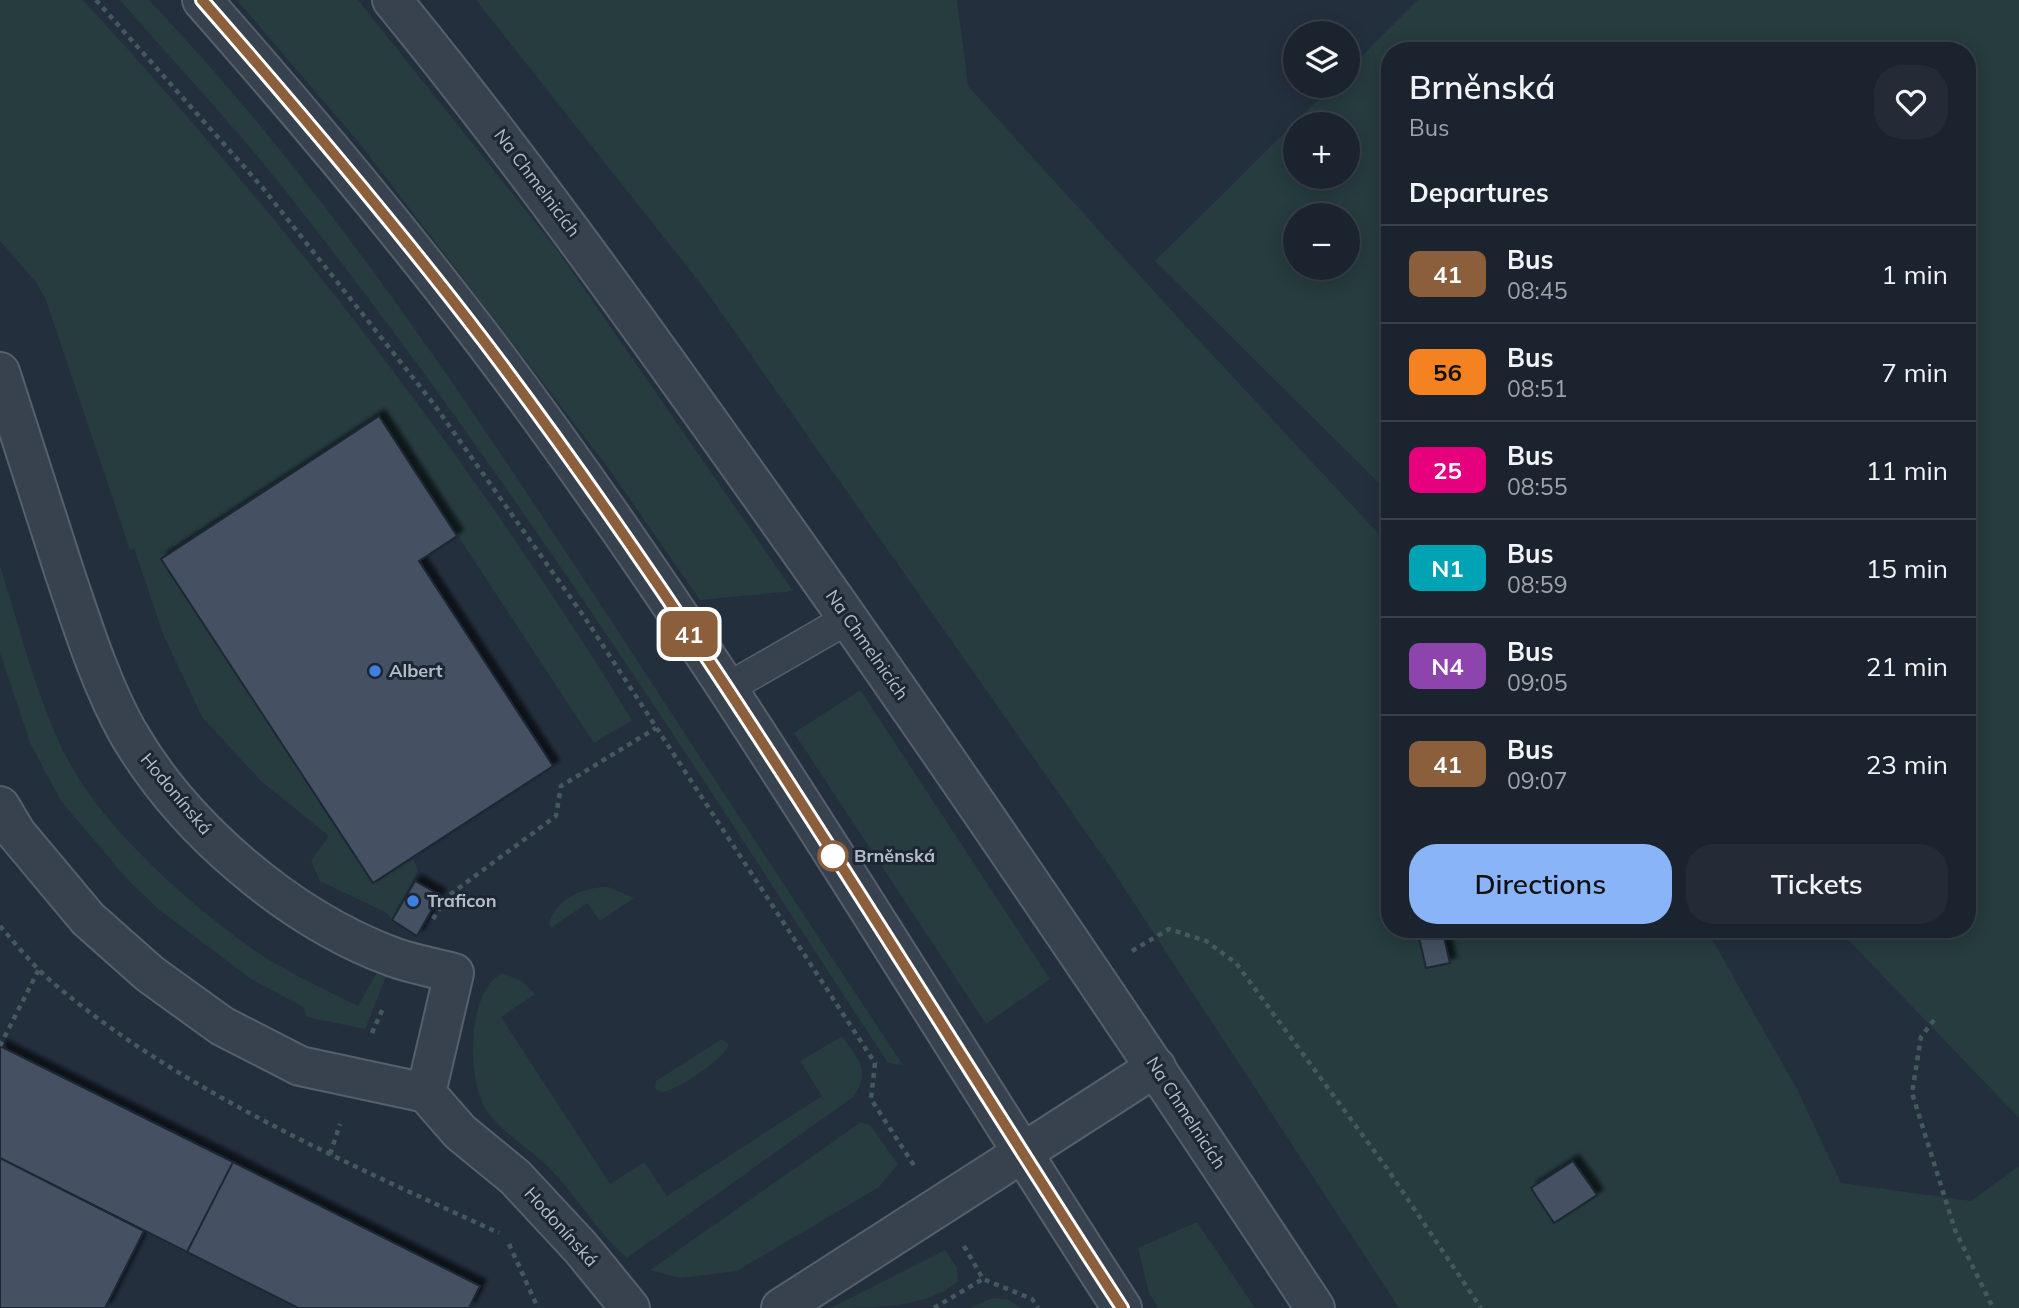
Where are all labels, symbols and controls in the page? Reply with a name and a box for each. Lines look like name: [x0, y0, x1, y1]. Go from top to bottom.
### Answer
map controls: [1283, 21, 1360, 280]
button: layers: [1283, 21, 1360, 98]
button: heart: [1874, 65, 1948, 139]
text: Brněnská: [1409, 66, 1555, 107]
button: +: [1283, 112, 1360, 189]
text: Bus: [1409, 113, 1449, 142]
street label: Na Chmelnicích: [489, 124, 585, 241]
text: Departures: [1409, 176, 1549, 209]
button: −: [1283, 203, 1360, 280]
text: Bus: [1507, 243, 1553, 276]
text: 1 min: [1881, 258, 1948, 291]
text: 41: [1433, 259, 1462, 289]
text: 08:45: [1507, 276, 1567, 305]
text: Bus: [1507, 341, 1553, 374]
text: 7 min: [1881, 356, 1948, 389]
text: 56: [1433, 357, 1462, 387]
text: 08:51: [1507, 374, 1567, 403]
text: Bus: [1507, 439, 1553, 472]
text: 11 min: [1866, 454, 1948, 487]
text: 25: [1433, 455, 1462, 485]
text: 08:55: [1507, 472, 1567, 501]
text: Bus: [1507, 537, 1553, 570]
text: 15 min: [1866, 552, 1948, 585]
text: N1: [1431, 553, 1464, 583]
text: 08:59: [1507, 570, 1567, 599]
street label: Na Chmelnicích: [821, 585, 914, 704]
line badge: 41: [658, 611, 720, 657]
text: 41: [675, 619, 703, 649]
text: Bus: [1507, 635, 1553, 668]
text: 21 min: [1866, 650, 1948, 683]
text: N4: [1431, 651, 1464, 681]
place label: Albert: [389, 659, 443, 682]
marker: Albert: [367, 663, 383, 679]
text: 09:05: [1507, 668, 1567, 697]
text: Bus: [1507, 733, 1553, 766]
street label: Hodonínská: [136, 748, 217, 839]
text: 23 min: [1866, 748, 1948, 781]
text: 41: [1433, 749, 1462, 779]
text: 09:07: [1507, 766, 1567, 795]
marker: Brněnská: [818, 841, 848, 871]
place label: Brněnská: [854, 844, 935, 867]
button: Directions: [1409, 844, 1672, 924]
button: Tickets: [1686, 844, 1948, 924]
place label: Traficon: [427, 889, 497, 912]
marker: Traficon: [405, 893, 421, 909]
street label: Na Chmelnicích: [1142, 1052, 1231, 1173]
street label: Hodonínská: [520, 1182, 603, 1271]

